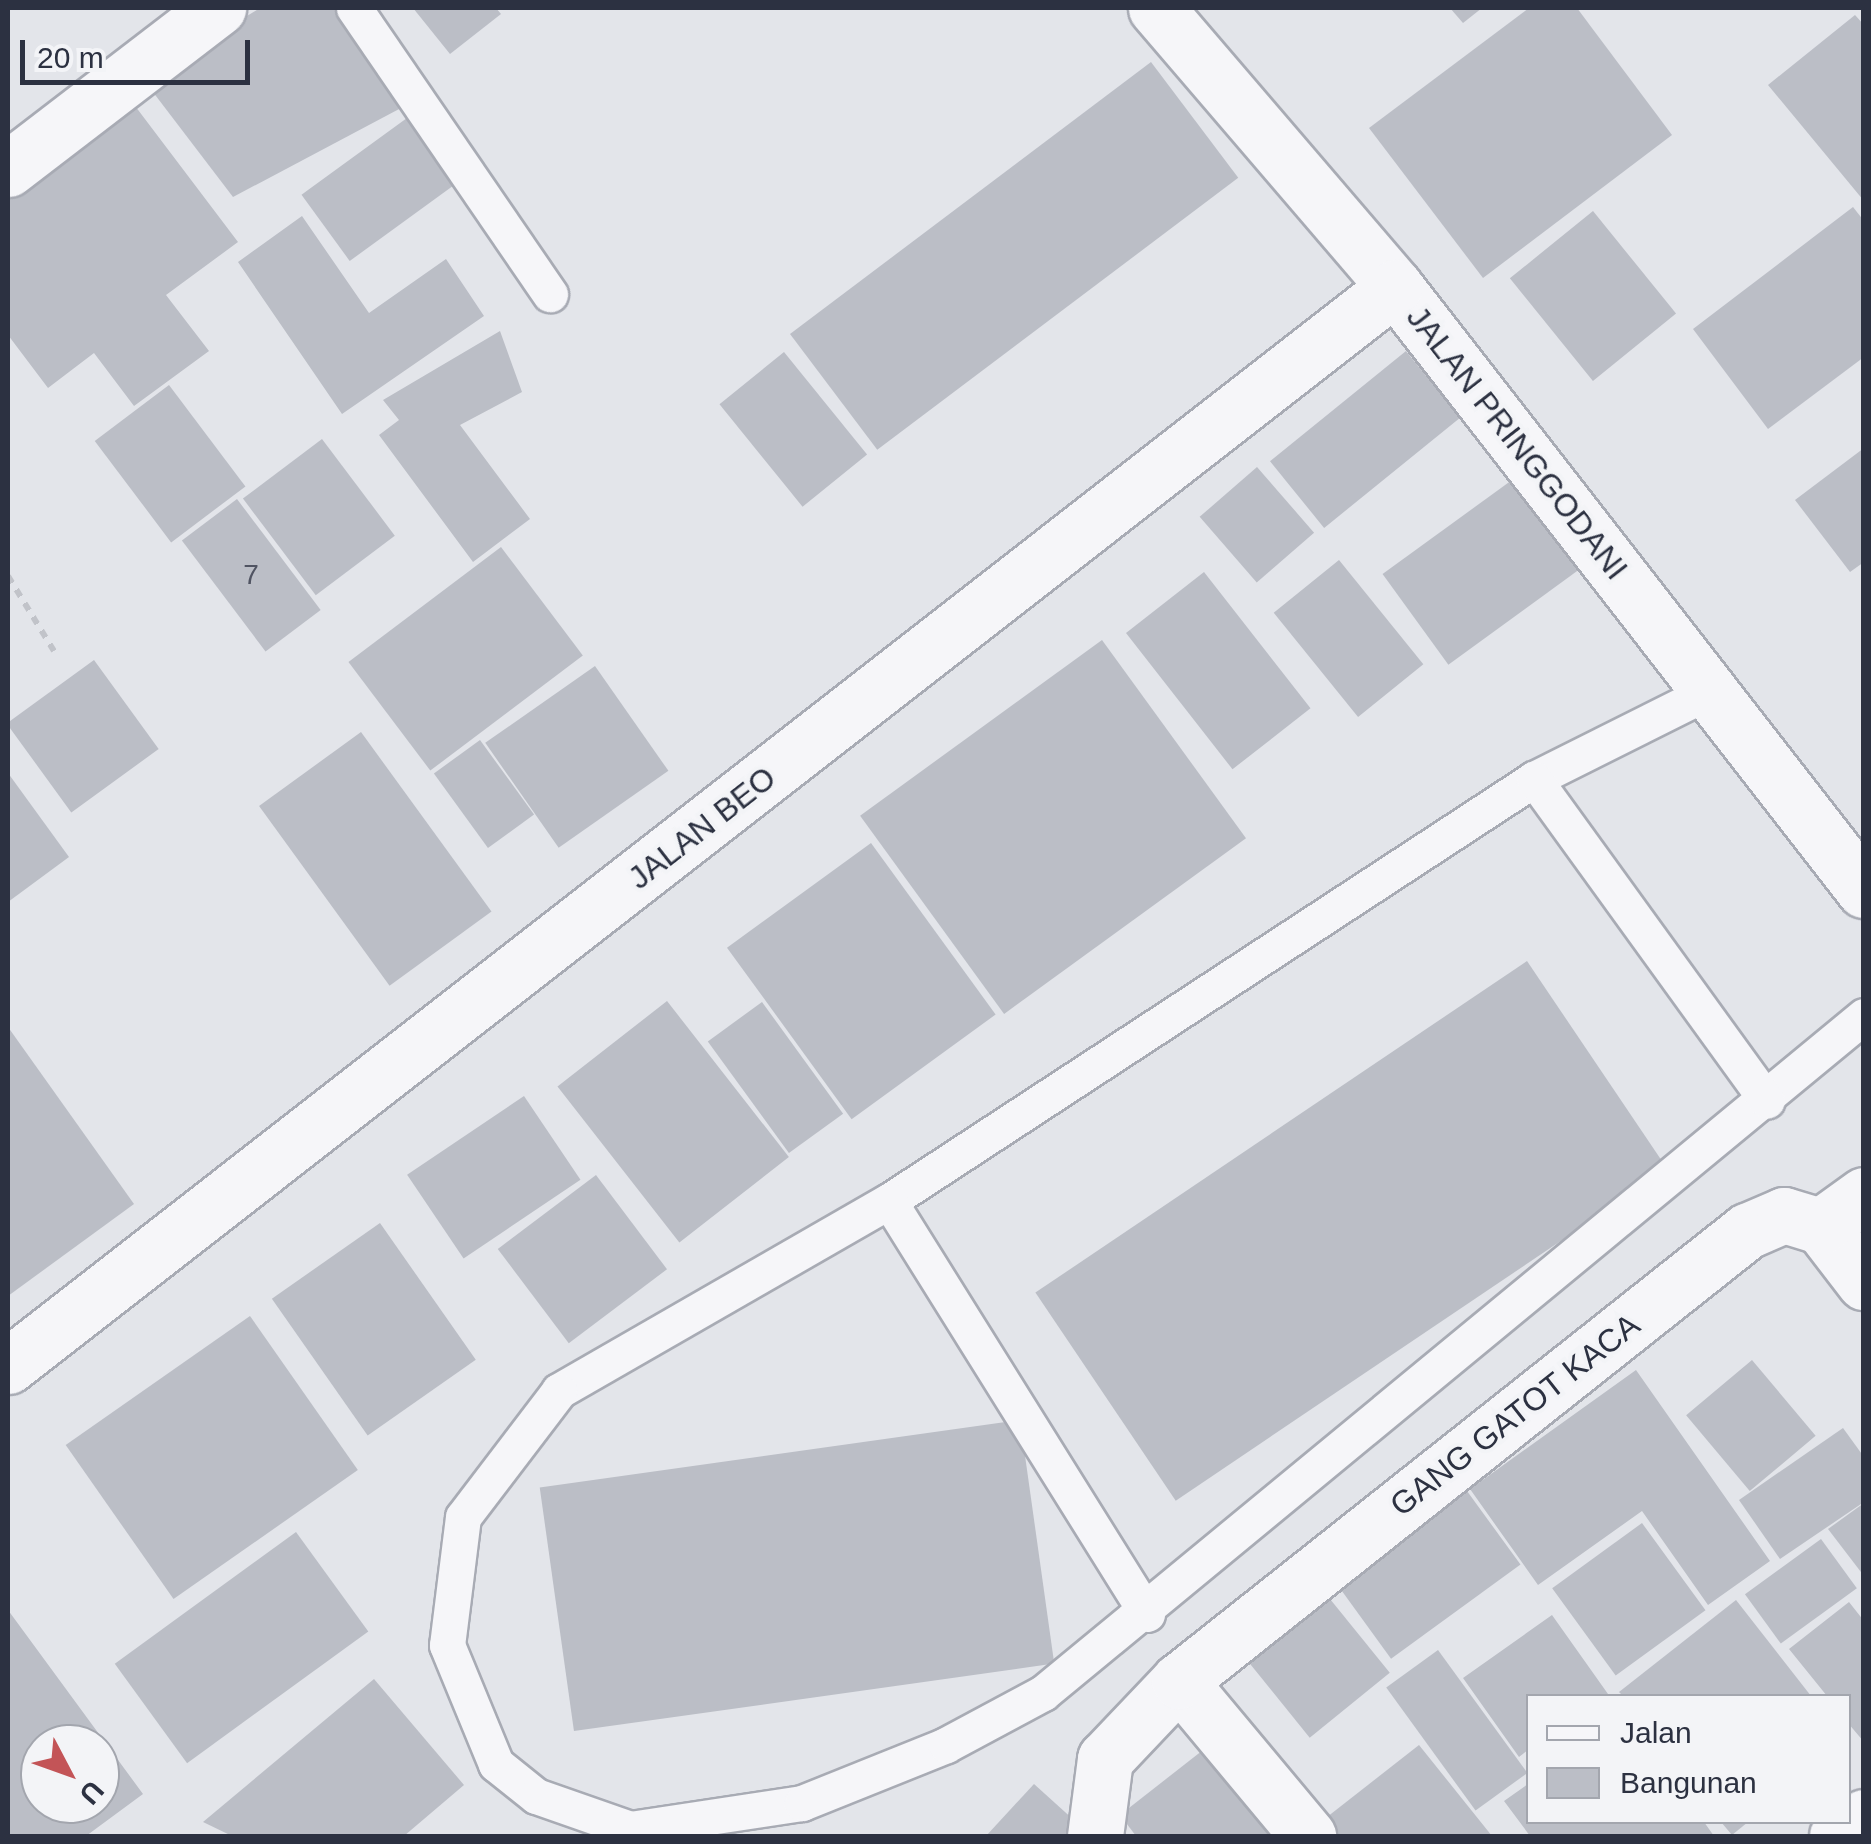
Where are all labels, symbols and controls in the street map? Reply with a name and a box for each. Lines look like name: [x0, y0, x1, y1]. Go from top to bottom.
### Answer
scale bar: [25, 20, 255, 82]
text: 20 m: [37, 41, 104, 74]
street label: JALAN PRINGGODANI: [1398, 299, 1636, 587]
house number: 7: [243, 558, 259, 592]
street label: JALAN BEO: [621, 759, 783, 897]
street label: GANG GATOT KACA: [1382, 1306, 1648, 1524]
legend: [1526, 1694, 1851, 1824]
text: Jalan: [1620, 1716, 1692, 1749]
north arrow: [20, 1724, 120, 1824]
text: Bangunan: [1620, 1766, 1757, 1799]
text: U: [73, 1775, 110, 1810]

